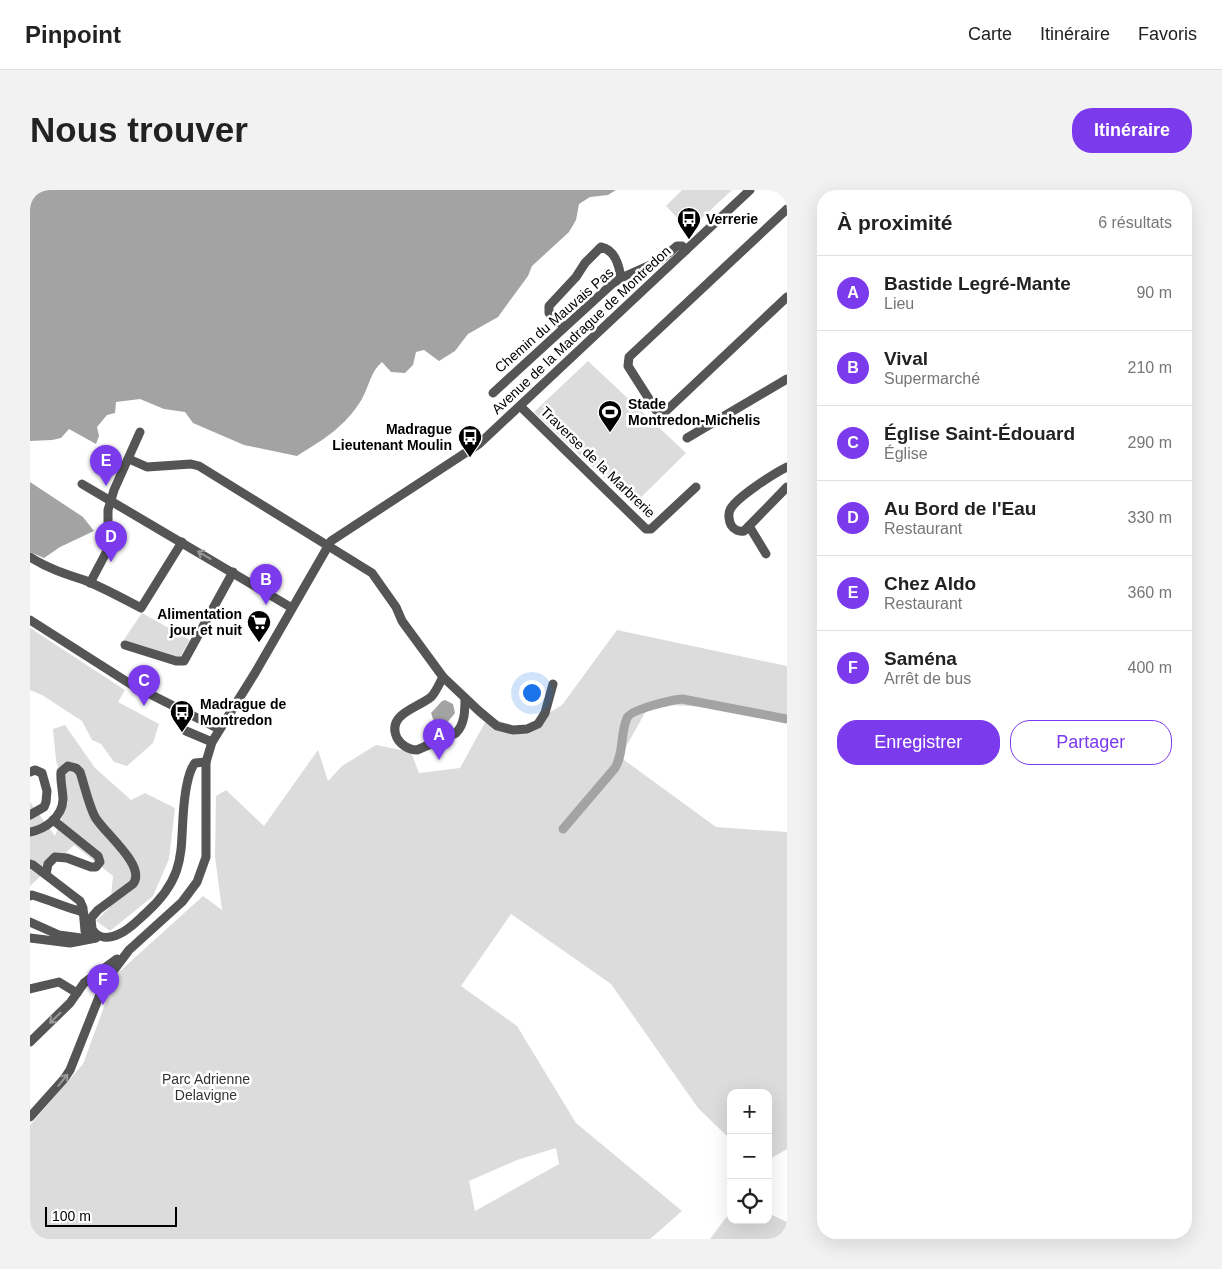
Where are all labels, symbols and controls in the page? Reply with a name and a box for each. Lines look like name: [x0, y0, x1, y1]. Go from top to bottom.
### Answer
text: Pinpoint: [25, 21, 121, 48]
text: Carte: [968, 24, 1012, 44]
text: Itinéraire: [1040, 24, 1110, 44]
text: Favoris: [1138, 24, 1197, 44]
button: Itinéraire: [1072, 108, 1192, 153]
text: Nous trouver: [30, 110, 248, 149]
bus stop icon: Verrerie: [676, 206, 702, 240]
place label: Verrerie: [706, 211, 758, 227]
text: À proximité: [837, 211, 953, 234]
text: 6 résultats: [1098, 214, 1172, 231]
street label: Avenue de la Madrague de Montredon: [488, 243, 674, 417]
street label: Chemin du Mauvais Pas: [491, 264, 617, 376]
text: Bastide Legré-Mante: [884, 273, 1071, 294]
text: A: [847, 284, 859, 301]
text: 90 m: [1136, 284, 1172, 301]
text: Lieu: [884, 295, 914, 312]
text: Vival: [884, 348, 928, 369]
text: B: [847, 359, 859, 376]
text: 210 m: [1128, 359, 1172, 376]
text: Supermarché: [884, 370, 980, 387]
place label: Stade Montredon-Michelis: [628, 396, 760, 428]
sports icon: Stade Montredon-Michelis: [597, 399, 623, 433]
street label: Traverse de la Marbrerie: [537, 403, 659, 521]
place label: Madrague Lieutenant Moulin: [332, 421, 452, 453]
text: Église Saint-Édouard: [884, 423, 1075, 444]
bus stop icon: Madrague Lieutenant Moulin: [457, 424, 483, 458]
text: C: [847, 434, 859, 451]
text: 290 m: [1128, 434, 1172, 451]
pin: E: [90, 445, 122, 486]
text: Église: [884, 445, 928, 462]
text: Au Bord de l'Eau: [884, 498, 1036, 519]
text: D: [847, 509, 859, 526]
text: 330 m: [1128, 509, 1172, 526]
text: Restaurant: [884, 520, 962, 537]
pin: D: [95, 521, 127, 562]
one-way arrow: [197, 549, 211, 559]
pin: B: [250, 564, 282, 605]
text: Chez Aldo: [884, 573, 976, 594]
text: E: [848, 584, 858, 601]
text: 360 m: [1128, 584, 1172, 601]
text: Restaurant: [884, 595, 962, 612]
place label: Alimentation jour et nuit: [157, 606, 242, 638]
supermarket icon: Alimentation jour et nuit: [246, 609, 272, 643]
text: Saména: [884, 648, 957, 669]
text: F: [848, 659, 858, 676]
text: 400 m: [1128, 659, 1172, 676]
pin: C: [128, 665, 160, 706]
text: Arrêt de bus: [884, 670, 971, 687]
your location: [519, 680, 545, 706]
place label: Madrague de Montredon: [200, 696, 287, 728]
bus stop icon: Madrague de Montredon: [169, 699, 195, 733]
pin: A: [423, 719, 455, 760]
button: Enregistrer: [837, 720, 1000, 765]
button: Partager: [1010, 720, 1172, 765]
pin: F: [87, 964, 119, 1005]
one-way arrow: [49, 1011, 61, 1024]
park label: Parc Adrienne Delavigne: [162, 1071, 250, 1103]
one-way arrow: [57, 1074, 68, 1087]
map controls: [727, 1089, 772, 1224]
button: +: [727, 1089, 772, 1134]
button: −: [727, 1134, 772, 1179]
button: locate: [727, 1179, 772, 1224]
scale bar: [45, 1204, 178, 1227]
text: 100 m: [52, 1208, 91, 1224]

